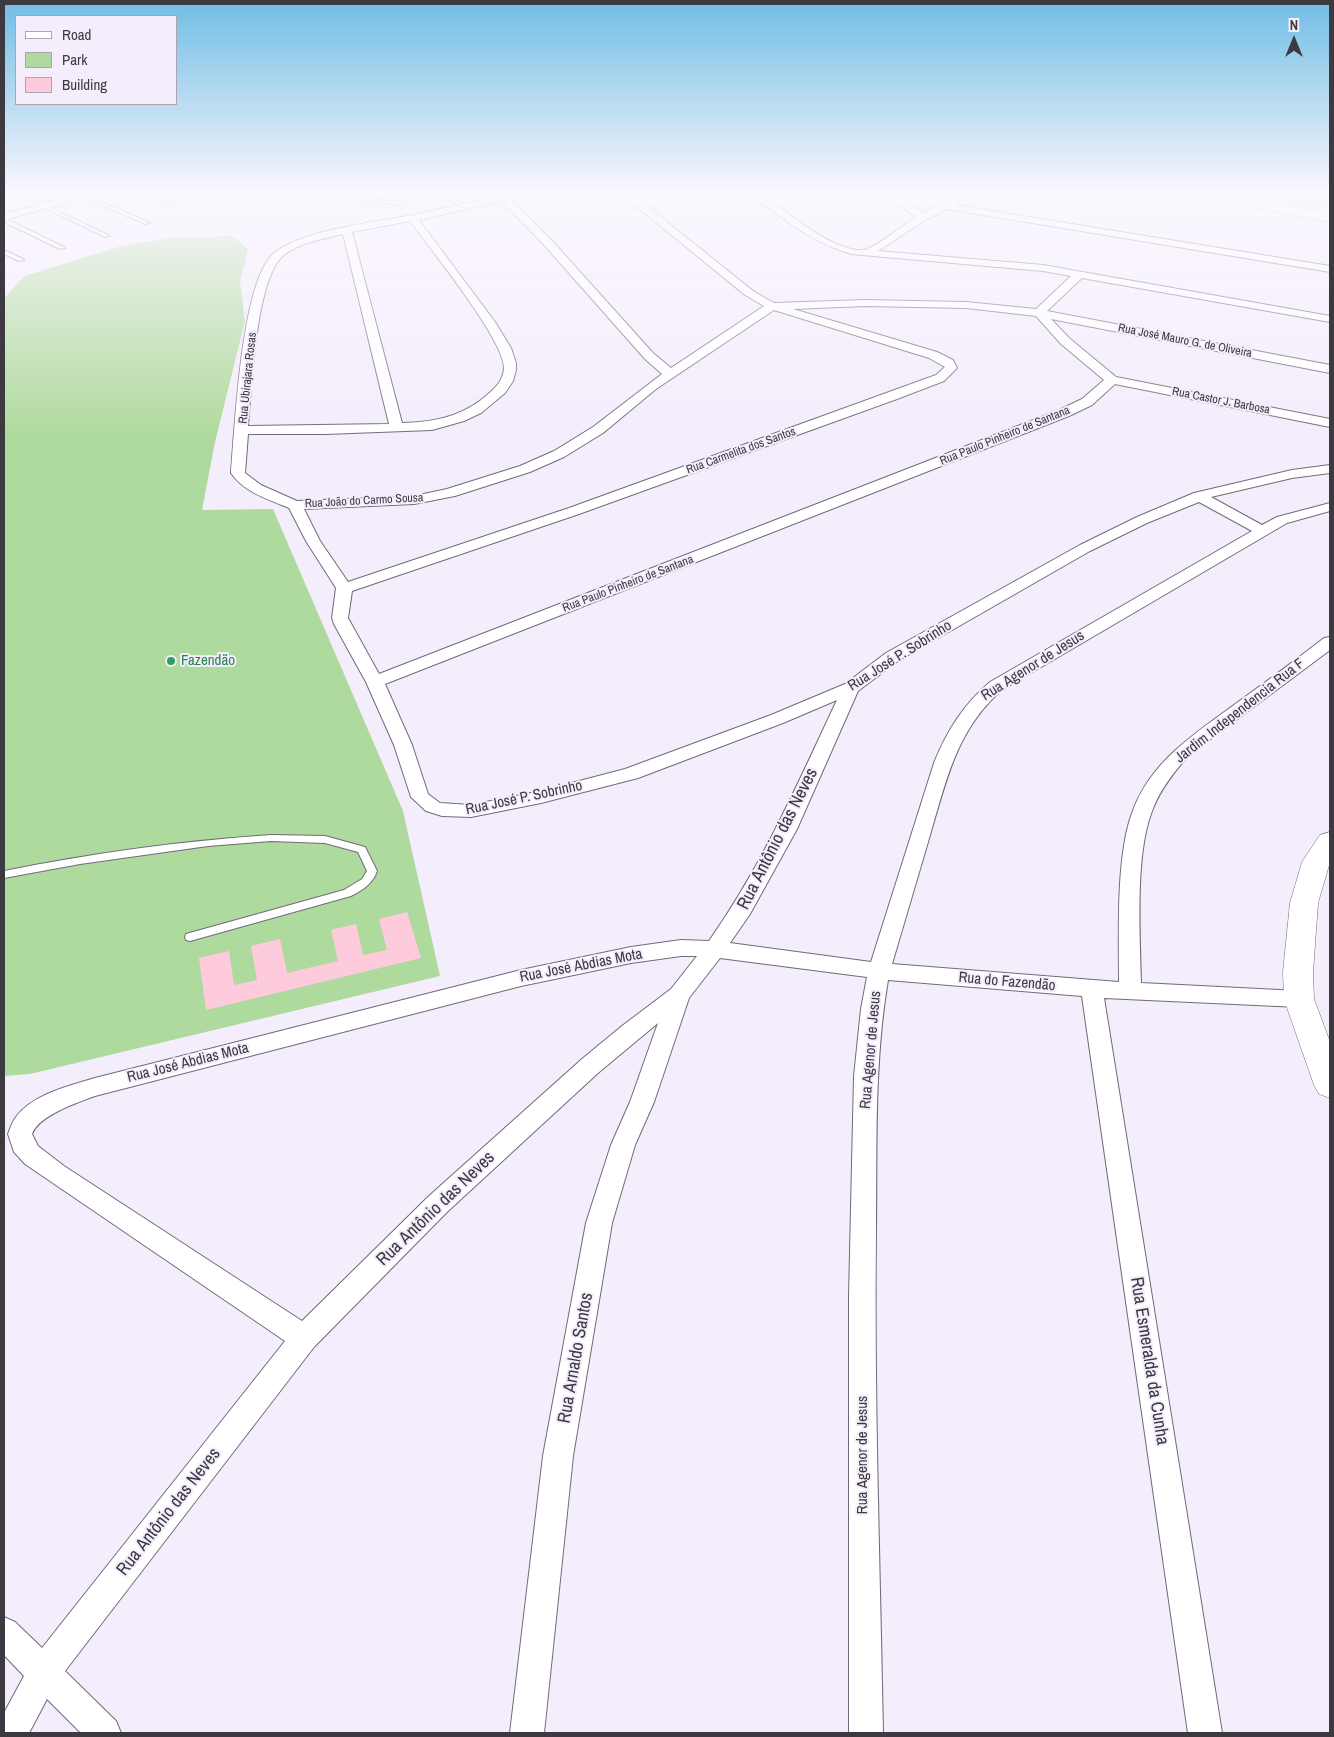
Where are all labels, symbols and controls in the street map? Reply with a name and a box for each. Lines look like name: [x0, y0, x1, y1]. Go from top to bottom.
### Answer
legend: [15, 15, 178, 105]
north arrow: [1269, 15, 1319, 65]
text: N: [1290, 16, 1298, 34]
text: Road: [62, 24, 91, 45]
text: Park: [62, 49, 87, 70]
text: Building: [62, 74, 107, 95]
street label: Rua José Mauro G. de Oliveira: [1117, 321, 1253, 361]
street label: Rua Ubirajara Rosas: [236, 332, 260, 424]
street label: Rua Castor J. Barbosa: [1171, 384, 1271, 418]
street label: Rua Paulo Pinheiro de Santana: [938, 403, 1072, 469]
street label: Rua Carmelita dos Santos: [684, 424, 798, 478]
street label: Rua João do Carmo Sousa: [304, 491, 424, 511]
street label: Rua Paulo Pinheiro de Santana: [561, 552, 695, 616]
street label: Rua José P. Sobrinho: [845, 617, 955, 695]
street label: Rua Agenor de Jesus: [978, 627, 1088, 705]
place label: Fazendão: [181, 652, 235, 670]
marker: Fazendão: [165, 655, 177, 667]
street label: Jardim Independencia Rua F: [1172, 655, 1308, 767]
street label: Rua Antônio das Neves: [733, 765, 823, 913]
street label: Rua José P. Sobrinho: [464, 777, 584, 819]
street label: Rua José Abdias Mota: [518, 945, 644, 987]
street label: Rua do Fazendão: [958, 969, 1056, 995]
street label: Rua Agenor de Jesus: [857, 990, 885, 1110]
street label: Rua José Abdias Mota: [125, 1039, 251, 1087]
street label: Rua Antônio das Neves: [372, 1147, 500, 1271]
street label: Rua Esmeralda da Cunha: [1125, 1275, 1173, 1447]
street label: Rua Arnaldo Santos: [554, 1291, 598, 1425]
street label: Rua Agenor de Jesus: [854, 1396, 872, 1514]
street label: Rua Antônio das Neves: [112, 1444, 226, 1580]

